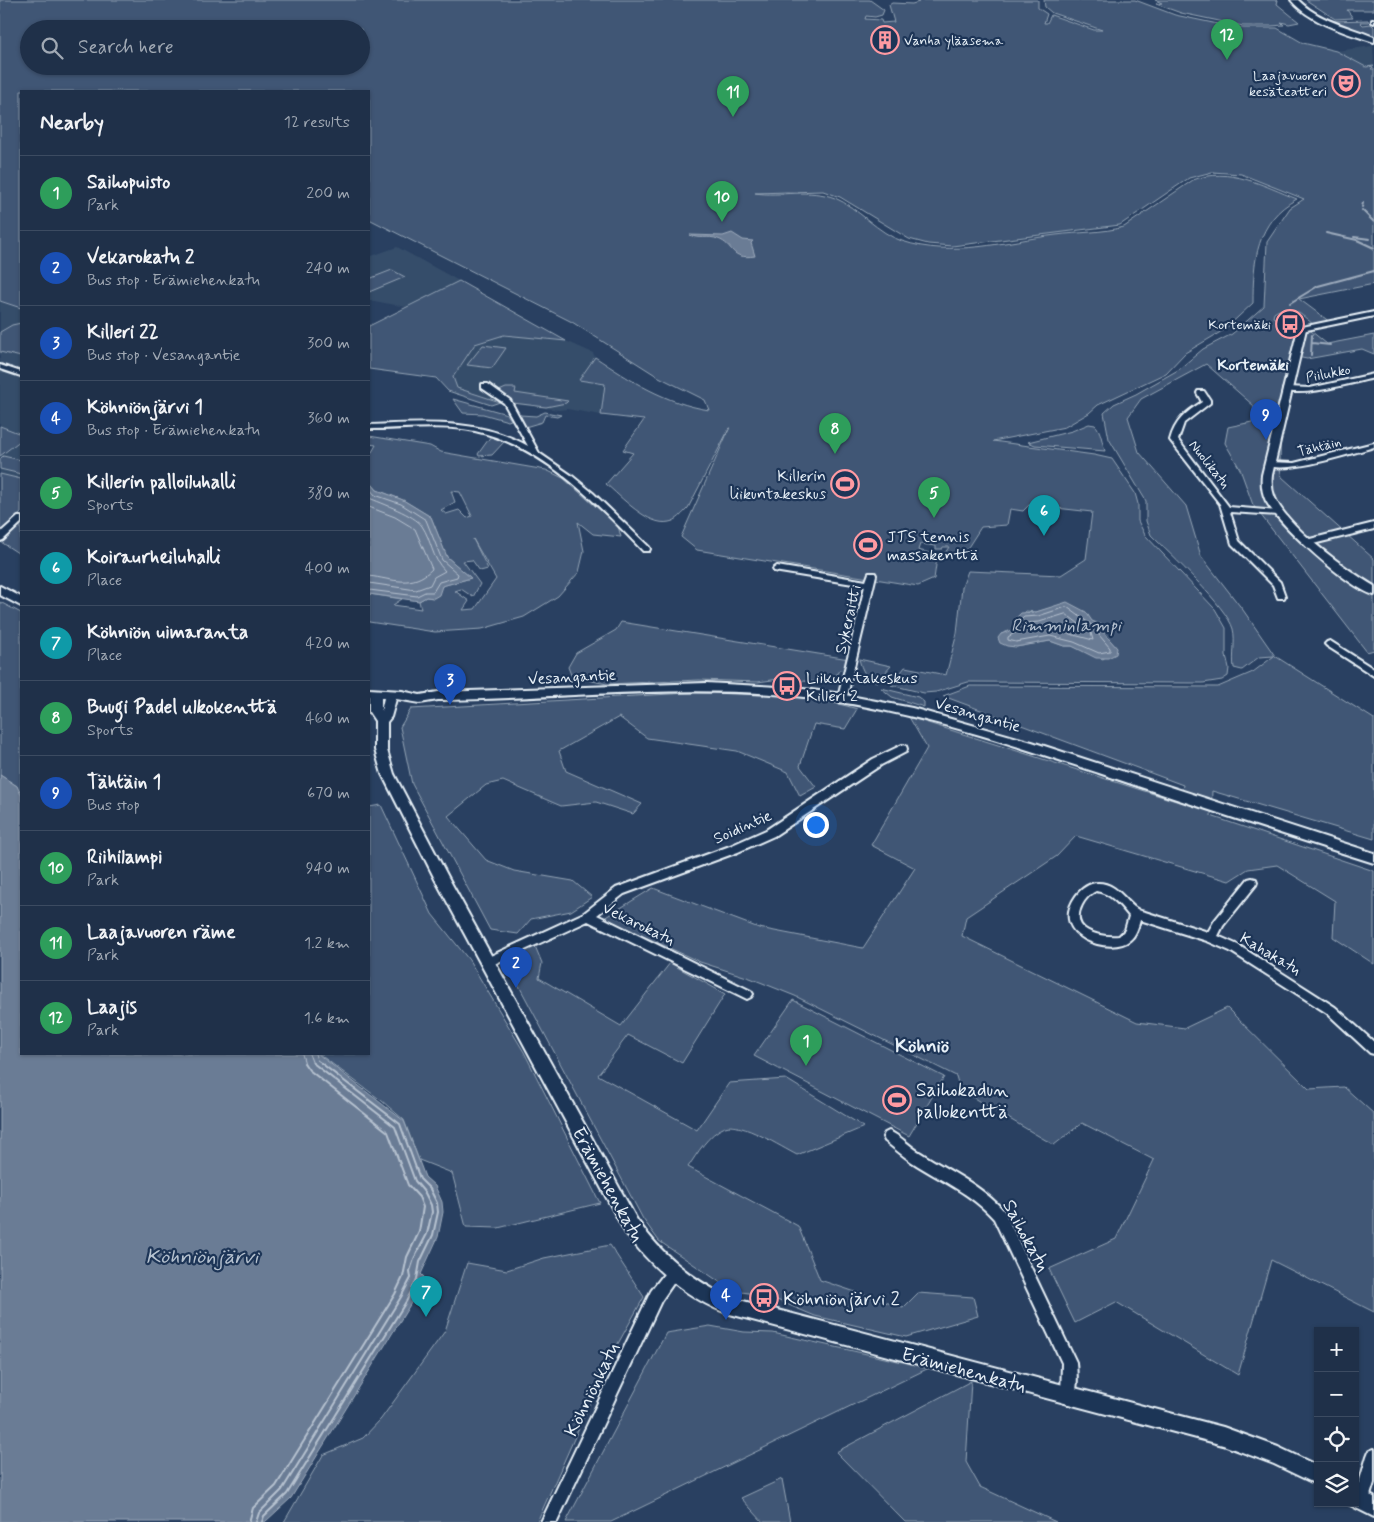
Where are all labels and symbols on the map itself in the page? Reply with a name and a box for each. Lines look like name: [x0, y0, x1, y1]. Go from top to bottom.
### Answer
pin: 12: [1211, 19, 1243, 60]
building icon: Vanha yläasema: [870, 25, 900, 55]
place label: Vanha yläasema: [904, 32, 1004, 50]
place label: Laajavuoren kesäteatteri: [1249, 67, 1327, 101]
theatre icon: Laajavuoren kesäteatteri: [1331, 68, 1361, 98]
pin: 11: [717, 76, 749, 117]
pin: 10: [706, 181, 738, 222]
bus stop icon: Kortemäki: [1275, 309, 1305, 339]
place label: Kortemäki: [1208, 316, 1271, 334]
district label: Kortemäki: [1217, 355, 1289, 376]
street label: Piilukko: [1304, 361, 1352, 387]
pin: 9: [1250, 399, 1282, 440]
pin: 8: [819, 413, 851, 454]
street label: Tähtäin: [1295, 433, 1343, 461]
street label: Nuolikatu: [1185, 437, 1234, 493]
place label: Killerin liikuntakeskus: [730, 466, 826, 505]
sports icon: Killerin liikuntakeskus: [830, 469, 860, 499]
pin: 5: [918, 477, 950, 518]
pin: 6: [1028, 495, 1060, 536]
place label: JTS tennis massakenttä: [887, 527, 978, 566]
sports icon: JTS tennis massakenttä: [853, 530, 883, 560]
street label: Sykeraitti: [830, 582, 867, 656]
water label: Rimminlampi: [1011, 614, 1123, 638]
pin: 3: [434, 664, 466, 705]
street label: Vesangantie: [527, 665, 617, 690]
place label: Liikuntakeskus Killeri 2: [806, 668, 918, 707]
bus stop icon: Liikuntakeskus Killeri 2: [772, 671, 802, 701]
street label: Vesangantie: [932, 693, 1023, 738]
street label: Soidintie: [710, 805, 775, 850]
your location: [803, 812, 829, 838]
street label: Vekarokatu: [599, 898, 679, 951]
street label: Kahakatu: [1236, 928, 1305, 981]
pin: 2: [500, 947, 532, 988]
pin: 1: [790, 1025, 822, 1066]
district label: Köhniö: [895, 1034, 949, 1059]
place label: Saihokadun pallokenttä: [916, 1078, 1009, 1125]
sports icon: Saihokadun pallokenttä: [882, 1085, 912, 1115]
street label: Erämiehenkatu: [566, 1123, 650, 1247]
street label: Saihokatu: [996, 1195, 1055, 1276]
water label: Köhniönjärvi: [145, 1243, 261, 1271]
pin: 7: [410, 1276, 442, 1317]
pin: 4: [710, 1279, 742, 1320]
bus stop icon: Köhniönjärvi 2: [749, 1283, 779, 1313]
place label: Köhniönjärvi 2: [783, 1287, 900, 1313]
street label: Köhniönkatu: [559, 1338, 626, 1441]
street label: Erämiehenkatu: [899, 1342, 1029, 1399]

